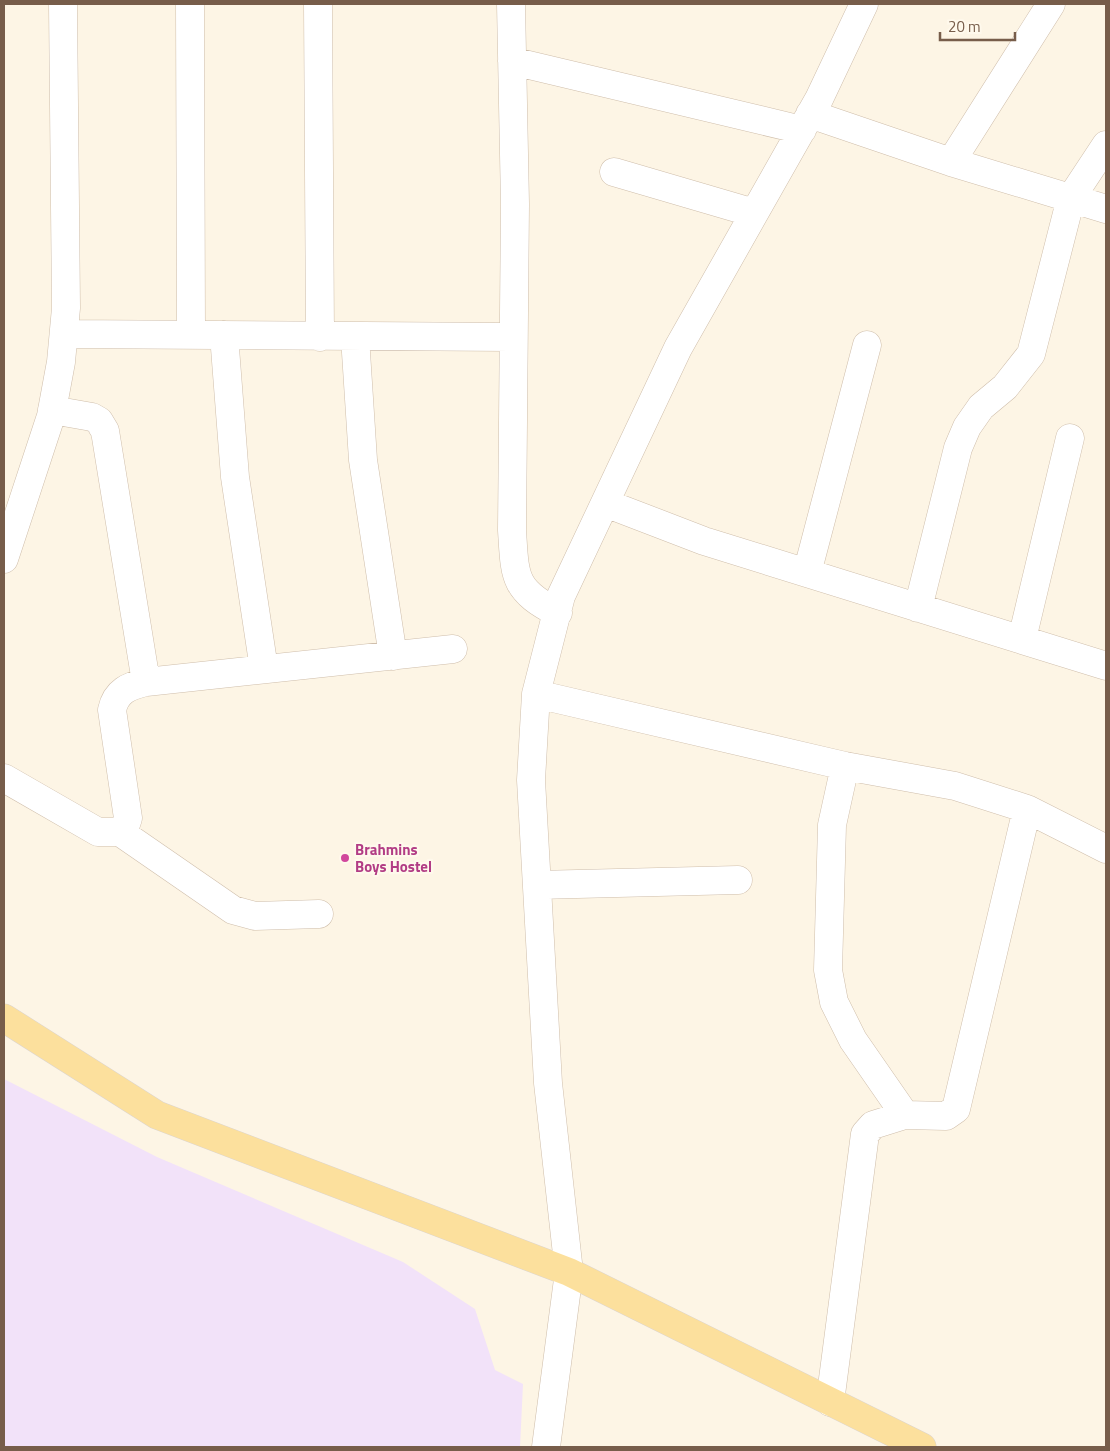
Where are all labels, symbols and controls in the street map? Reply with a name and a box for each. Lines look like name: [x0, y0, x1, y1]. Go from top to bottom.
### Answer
scale bar: [940, 10, 1015, 42]
text: 20 m: [948, 15, 981, 38]
place label: Brahmins Boys Hostel: [355, 838, 432, 878]
marker: Brahmins Boys Hostel: [339, 852, 351, 864]

